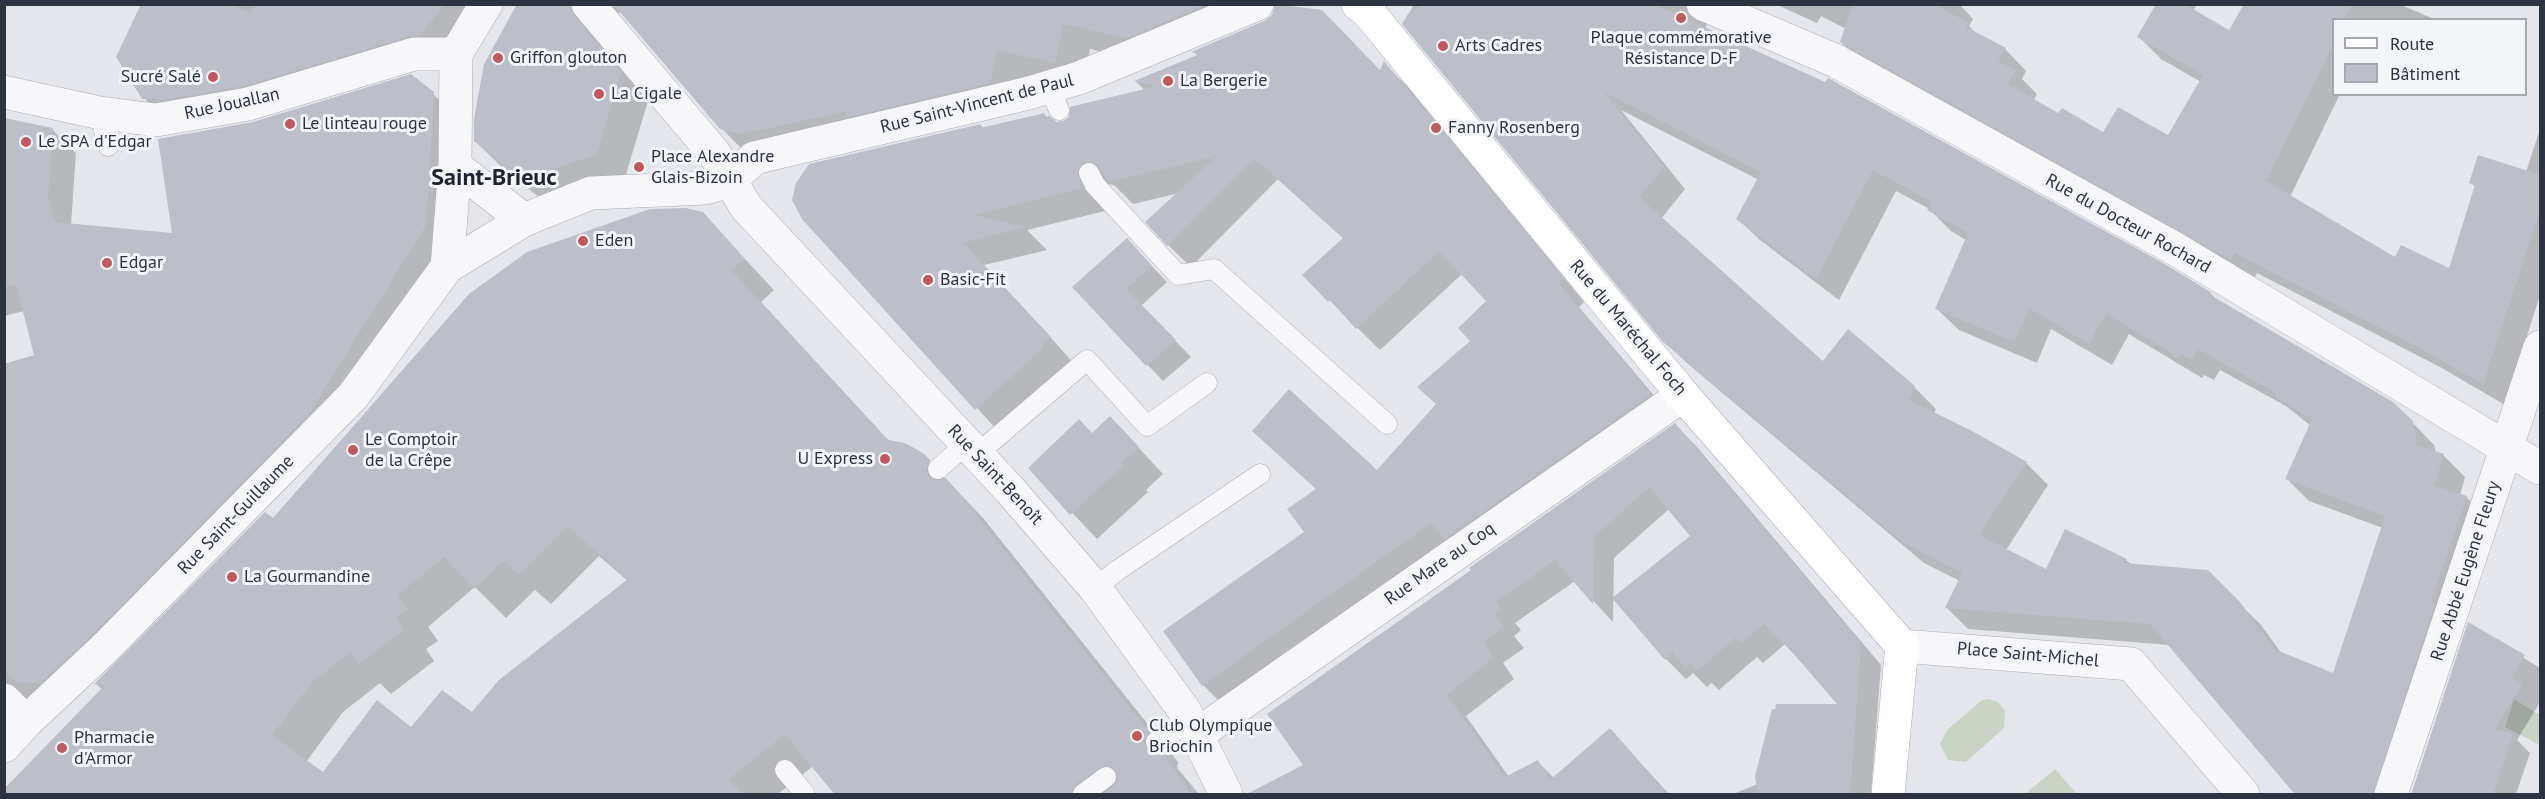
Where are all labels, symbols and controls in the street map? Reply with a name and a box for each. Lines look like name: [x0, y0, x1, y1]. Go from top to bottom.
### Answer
marker: Plaque commémorative Résistance D-F: [1674, 11, 1688, 25]
legend: [2332, 18, 2527, 96]
place label: Plaque commémorative Résistance D-F: [1590, 27, 1772, 70]
text: Route: [2390, 32, 2434, 55]
place label: Arts Cadres: [1455, 35, 1542, 57]
marker: Arts Cadres: [1436, 39, 1450, 53]
place label: Griffon glouton: [510, 47, 627, 69]
marker: Griffon glouton: [491, 51, 505, 65]
text: Bâtiment: [2390, 62, 2460, 85]
place label: Sucré Salé: [121, 66, 201, 88]
marker: Sucré Salé: [206, 70, 220, 84]
street label: Rue Saint-Vincent de Paul: [878, 70, 1076, 138]
place label: La Bergerie: [1180, 70, 1267, 92]
marker: La Bergerie: [1161, 74, 1175, 88]
street label: Rue Jouallan: [182, 83, 282, 125]
place label: La Cigale: [611, 83, 682, 105]
marker: La Cigale: [592, 87, 606, 101]
place label: Le linteau rouge: [302, 113, 427, 135]
marker: Le linteau rouge: [283, 117, 297, 131]
place label: Fanny Rosenberg: [1448, 117, 1580, 139]
marker: Fanny Rosenberg: [1429, 121, 1443, 135]
place label: Le SPA d'Edgar: [38, 131, 152, 153]
marker: Le SPA d'Edgar: [19, 135, 33, 149]
place label: Place Alexandre Glais-Bizoin: [651, 146, 774, 188]
marker: Place Alexandre Glais-Bizoin: [632, 160, 646, 174]
district label: Saint-Brieuc: [431, 164, 557, 192]
street label: Rue du Docteur Rochard: [2042, 170, 2214, 278]
place label: Eden: [595, 230, 633, 252]
marker: Eden: [576, 234, 590, 248]
place label: Edgar: [119, 252, 163, 274]
marker: Edgar: [100, 256, 114, 270]
street label: Rue du Maréchal Foch: [1565, 256, 1691, 400]
place label: Basic-Fit: [940, 269, 1006, 291]
marker: Basic-Fit: [921, 273, 935, 287]
street label: Rue Saint-Benoît: [943, 420, 1047, 530]
place label: Le Comptoir de la Crêpe: [365, 429, 457, 472]
marker: Le Comptoir de la Crêpe: [346, 443, 360, 457]
place label: U Express: [797, 448, 873, 470]
street label: Rue Saint-Guillaume: [173, 451, 299, 579]
marker: U Express: [878, 452, 892, 466]
street label: Rue Abbé Eugène Fleury: [2427, 478, 2505, 664]
street label: Rue Mare au Coq: [1381, 518, 1499, 610]
place label: La Gourmandine: [244, 566, 370, 588]
marker: La Gourmandine: [225, 570, 239, 584]
street label: Place Saint-Michel: [1956, 638, 2100, 672]
place label: Club Olympique Briochin: [1149, 715, 1272, 758]
place label: Pharmacie d'Armor: [74, 727, 155, 770]
marker: Club Olympique Briochin: [1130, 729, 1144, 743]
marker: Pharmacie d'Armor: [55, 741, 69, 755]

